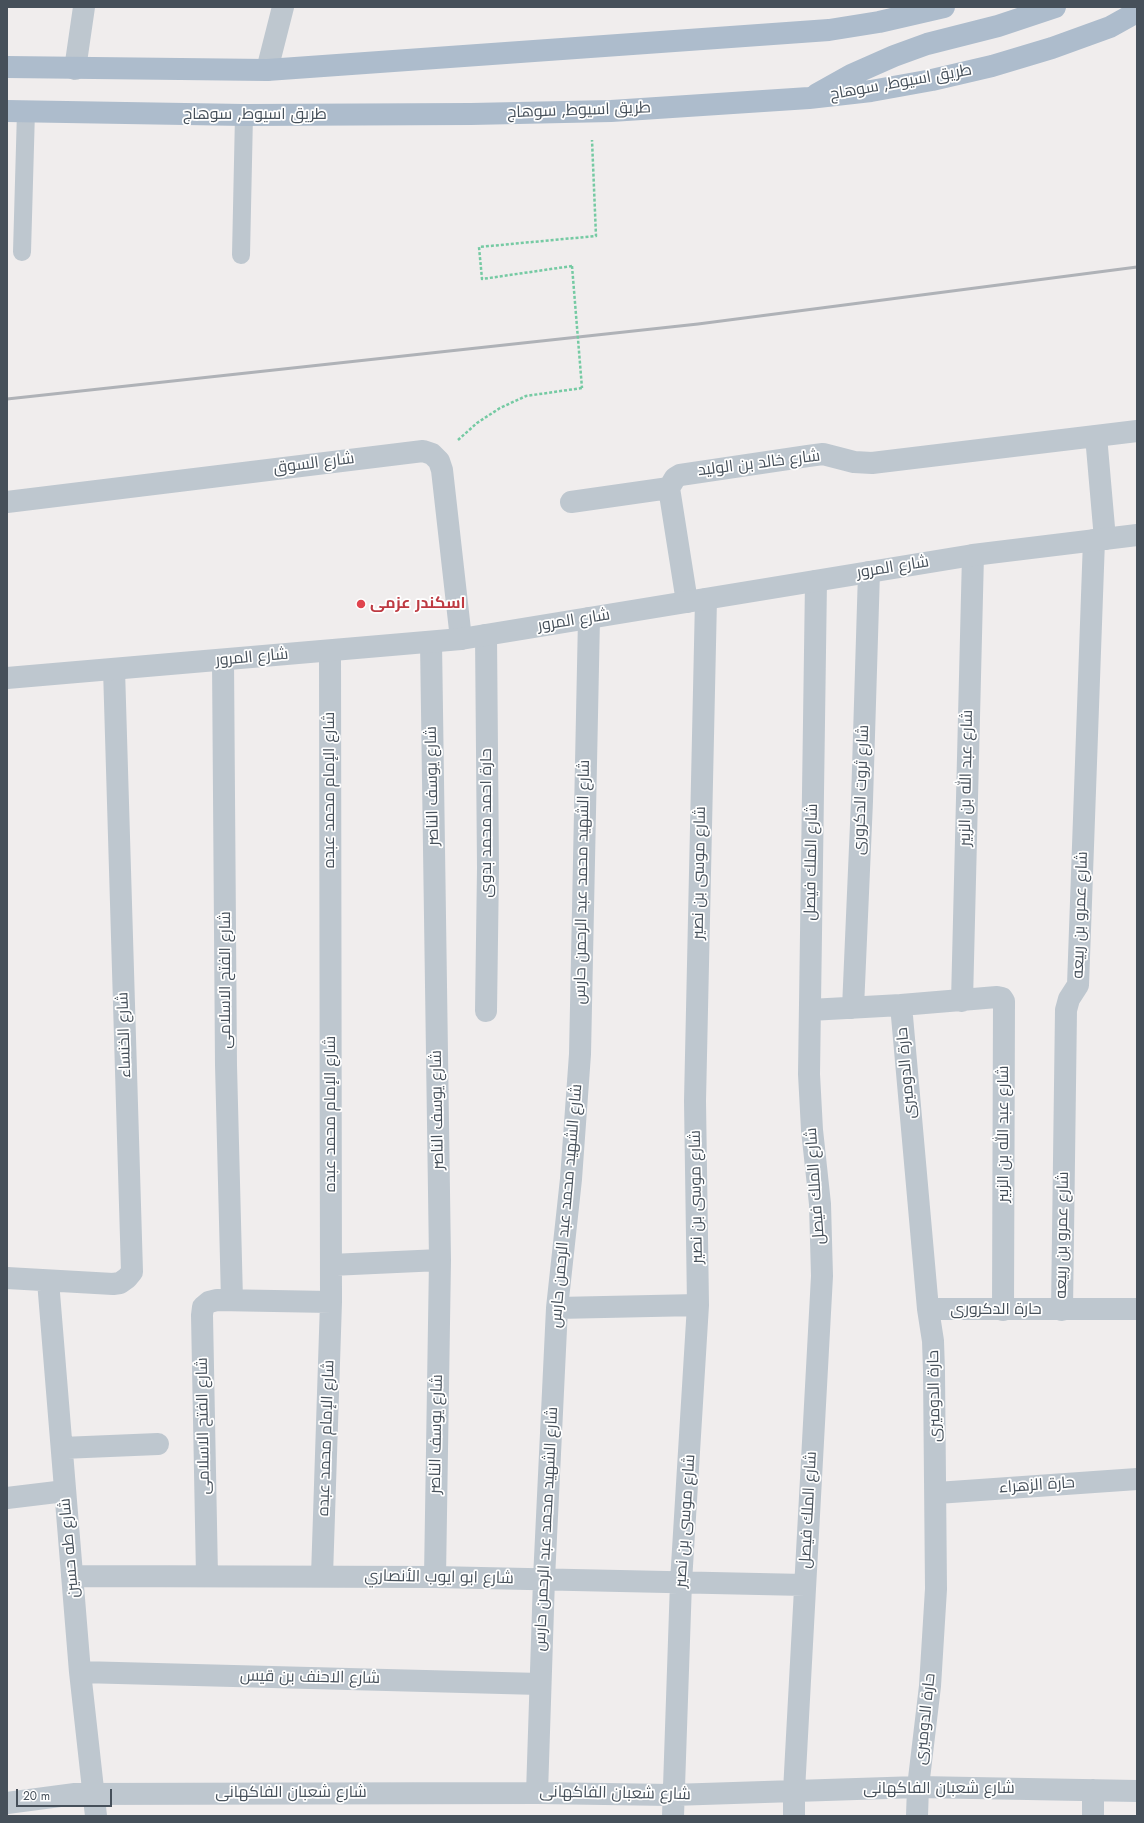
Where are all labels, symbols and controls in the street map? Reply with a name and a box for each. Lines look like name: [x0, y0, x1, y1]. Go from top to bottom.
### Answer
street label: طريق اسيوط, سوهاج: [828, 61, 974, 105]
street label: طريق اسيوط, سوهاج: [507, 99, 651, 123]
street label: طريق اسيوط, سوهاج: [183, 105, 327, 125]
street label: شارع خالد بن الوليد: [697, 447, 821, 481]
street label: شارع السوق: [272, 450, 356, 478]
street label: شارع المرور: [855, 553, 931, 583]
place label: اسكندر عزمى: [370, 594, 466, 614]
marker: اسكندر عزمى: [355, 598, 367, 610]
street label: شارع المرور: [536, 606, 612, 636]
street label: شارع المرور: [215, 645, 289, 671]
street label: شارع عبد الله بن الزبير: [956, 709, 978, 847]
street label: شارع الإمام محمد عبده: [320, 712, 340, 868]
street label: شارع ثروت الدكرورى: [850, 725, 874, 855]
street label: شارع يوسف الناصر: [422, 726, 444, 846]
street label: حارة احمد محمد بدوى: [477, 748, 497, 898]
street label: شارع الشهيد محمد عبد الرحمن حارس: [571, 759, 595, 1005]
street label: شارع الملك فيصل: [801, 803, 823, 921]
street label: شارع موسى بن نصير: [689, 806, 711, 940]
street label: شارع عمرو بن ربيعه: [1069, 851, 1093, 979]
street label: شارع الفتح الاسلامى: [216, 911, 236, 1049]
street label: شارع الخنساء: [114, 992, 136, 1078]
street label: حارة الدوميرى: [893, 1026, 921, 1120]
street label: شارع الإمام محمد عبده: [321, 1036, 341, 1192]
street label: شارع يوسف الناصر: [427, 1050, 449, 1170]
street label: شارع عبد الله بن الزبير: [994, 1066, 1014, 1202]
street label: شارع الشهيد محمد عبد الرحمن حارس: [547, 1083, 587, 1329]
street label: شارع الملك فيصل: [802, 1127, 830, 1245]
street label: شارع موسى بن نصير: [686, 1130, 708, 1264]
street label: شارع عمرو بن ربيعه: [1052, 1171, 1074, 1299]
street label: حارة الدكرورى: [950, 1300, 1042, 1320]
street label: حارة الدوميرى: [925, 1350, 945, 1442]
street label: شارع الفتح الاسلامى: [193, 1357, 215, 1495]
street label: شارع الإمام محمد عبده: [315, 1360, 339, 1516]
street label: شارع يوسف الناصر: [426, 1374, 448, 1494]
street label: شارع الشهيد محمد عبد الرحمن حارس: [531, 1406, 563, 1652]
street label: شارع الملك فيصل: [796, 1451, 822, 1569]
street label: شارع موسى بن نصير: [672, 1454, 700, 1588]
street label: حارة الزهراء: [998, 1474, 1076, 1498]
street label: شارع طه حسين: [56, 1497, 84, 1599]
street label: شارع ابو ايوب الأنصاري: [364, 1567, 514, 1589]
street label: شارع الاحنف بن قيس: [240, 1667, 380, 1689]
street label: حارة الدوميرى: [912, 1672, 940, 1766]
street label: شارع شعبان الفاكهانى: [863, 1779, 1015, 1799]
scale bar: [18, 1781, 114, 1807]
street label: شارع شعبان الفاكهانى: [215, 1783, 367, 1803]
street label: شارع شعبان الفاكهانى: [539, 1783, 691, 1805]
text: 20 m: [23, 1787, 50, 1805]

